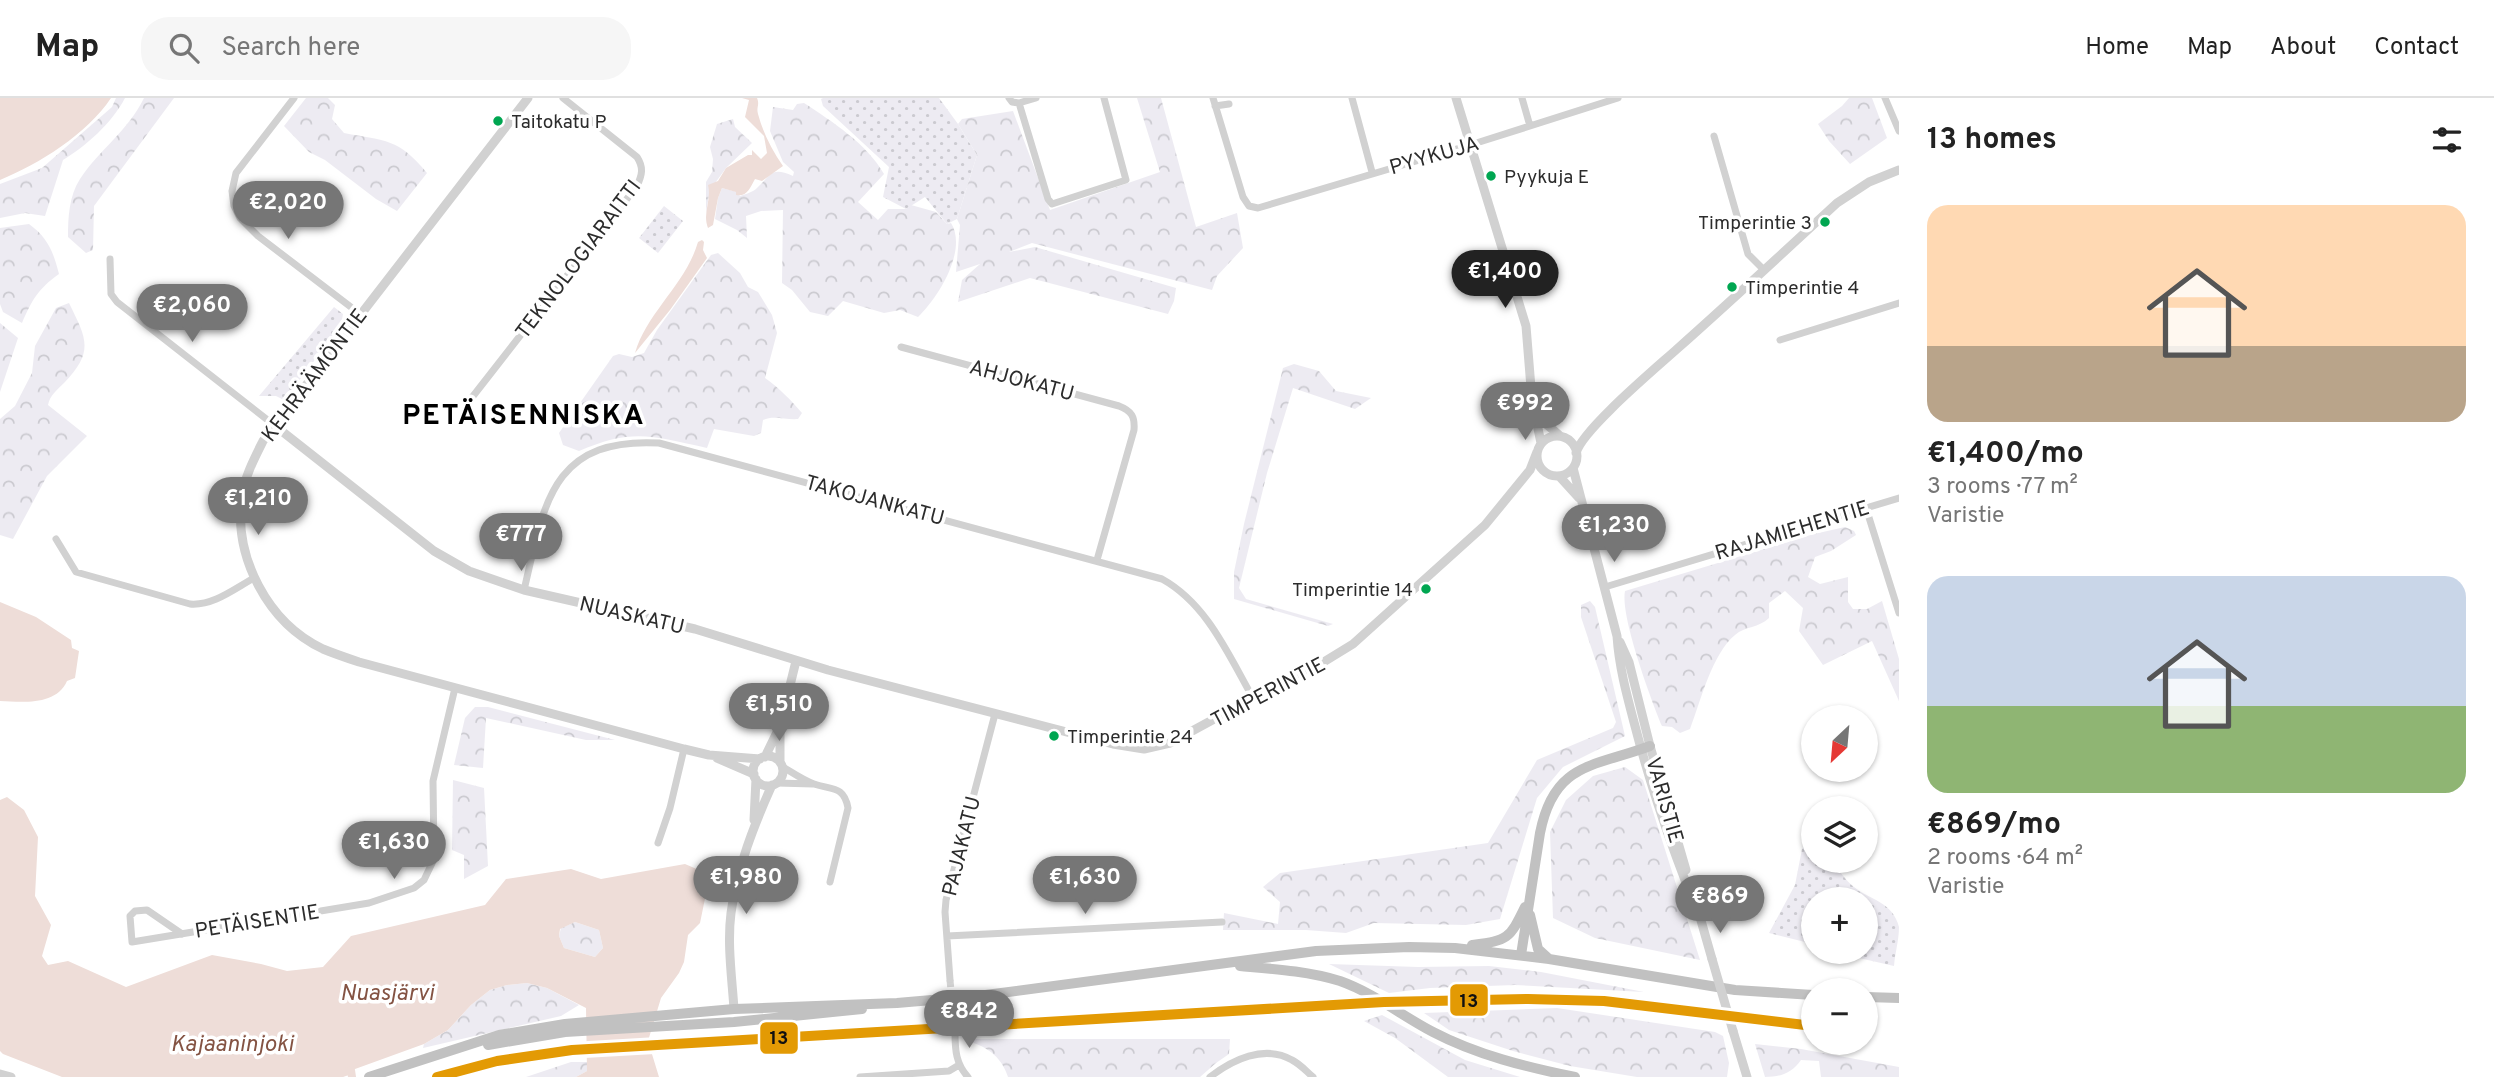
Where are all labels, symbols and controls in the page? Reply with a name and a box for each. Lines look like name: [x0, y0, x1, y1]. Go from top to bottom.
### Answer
search box: [141, 17, 631, 80]
text: Map: [35, 27, 99, 69]
icon: search: [165, 29, 203, 67]
text: Search here: [221, 32, 360, 65]
text: Home: [2085, 33, 2149, 63]
text: Map: [2187, 33, 2232, 63]
text: About: [2270, 33, 2336, 63]
text: Contact: [2374, 33, 2459, 63]
place label: Taitokatu P: [511, 111, 606, 135]
marker: Taitokatu P: [491, 114, 505, 128]
icon: filters: [2428, 121, 2466, 159]
text: 13 homes: [1927, 122, 2057, 159]
street label: PYYKUJA: [1386, 131, 1482, 182]
place label: Pyykuja E: [1504, 166, 1589, 190]
marker: Pyykuja E: [1484, 169, 1498, 183]
street label: TEKNOLOGIARAITTI: [510, 175, 648, 345]
pin: €2,020: [231, 181, 345, 241]
text: €2,020: [249, 189, 327, 218]
place label: Timperintie 3: [1698, 212, 1812, 236]
marker: Timperintie 3: [1818, 215, 1832, 229]
pin: €1,400: [1448, 250, 1562, 310]
icon: home: [2134, 250, 2260, 376]
text: €1,400: [1468, 258, 1542, 287]
place label: Timperintie 4: [1745, 277, 1859, 301]
marker: Timperintie 4: [1725, 280, 1739, 294]
pin: €2,060: [135, 285, 249, 344]
text: €2,060: [153, 292, 231, 321]
street label: KEHRÄÄMÖNTIE: [256, 304, 374, 448]
street label: AHJOKATU: [966, 355, 1077, 408]
pin: €992: [1484, 382, 1566, 442]
text: €992: [1497, 390, 1553, 419]
district label: PETÄISENNISKA: [402, 397, 646, 435]
text: €1,400/mo: [1927, 436, 2084, 473]
street label: TAKOJANKATU: [802, 470, 947, 533]
text: 3 rooms · 77 m²: [1927, 473, 2078, 502]
pin: €1,210: [201, 478, 315, 537]
text: €1,210: [224, 485, 292, 514]
street label: RAJAMIEHENTIE: [1712, 495, 1873, 568]
text: Varistie: [1927, 502, 2004, 531]
pin: €1,230: [1557, 504, 1671, 564]
text: €1,230: [1578, 512, 1650, 541]
pin: €777: [480, 514, 562, 573]
text: €777: [495, 521, 547, 550]
place label: Timperintie 14: [1292, 579, 1413, 603]
marker: Timperintie 14: [1419, 582, 1433, 596]
street label: NUASKATU: [576, 591, 687, 642]
icon: home: [2134, 621, 2260, 747]
street label: TIMPERINTIE: [1207, 652, 1331, 735]
pin: €1,510: [722, 684, 836, 743]
text: €1,510: [745, 691, 813, 720]
north arrow: [1801, 705, 1878, 782]
map controls: [1801, 705, 1878, 1055]
place label: Timperintie 24: [1067, 726, 1193, 750]
marker: Timperintie 24: [1047, 729, 1061, 743]
street label: VARISTIE: [1638, 754, 1689, 847]
street label: PAJAKATU: [937, 793, 988, 899]
button: layers: [1801, 796, 1878, 873]
text: €869/mo: [1927, 807, 2061, 844]
pin: €1,630: [337, 822, 451, 881]
text: €1,630: [358, 829, 430, 858]
text: 2 rooms · 64 m²: [1927, 844, 2083, 873]
pin: €1,980: [689, 856, 803, 916]
pin: €1,630: [1028, 856, 1142, 916]
text: €1,980: [709, 864, 783, 893]
text: €1,630: [1049, 864, 1121, 893]
text: Varistie: [1927, 873, 2004, 902]
pin: €869: [1679, 876, 1761, 935]
text: €869: [1691, 883, 1749, 912]
button: +: [1801, 887, 1878, 964]
street label: PETÄISENTIE: [193, 899, 321, 946]
button: −: [1801, 978, 1878, 1055]
water label: Nuasjärvi: [340, 980, 435, 1009]
line badge: 13: [1449, 983, 1489, 1017]
pin: €842: [928, 990, 1010, 1050]
text: 13: [1460, 990, 1479, 1014]
text: €842: [940, 998, 998, 1027]
line badge: 13: [759, 1021, 799, 1055]
text: 13: [770, 1027, 789, 1051]
water label: Kajaaninjoki: [171, 1031, 295, 1060]

